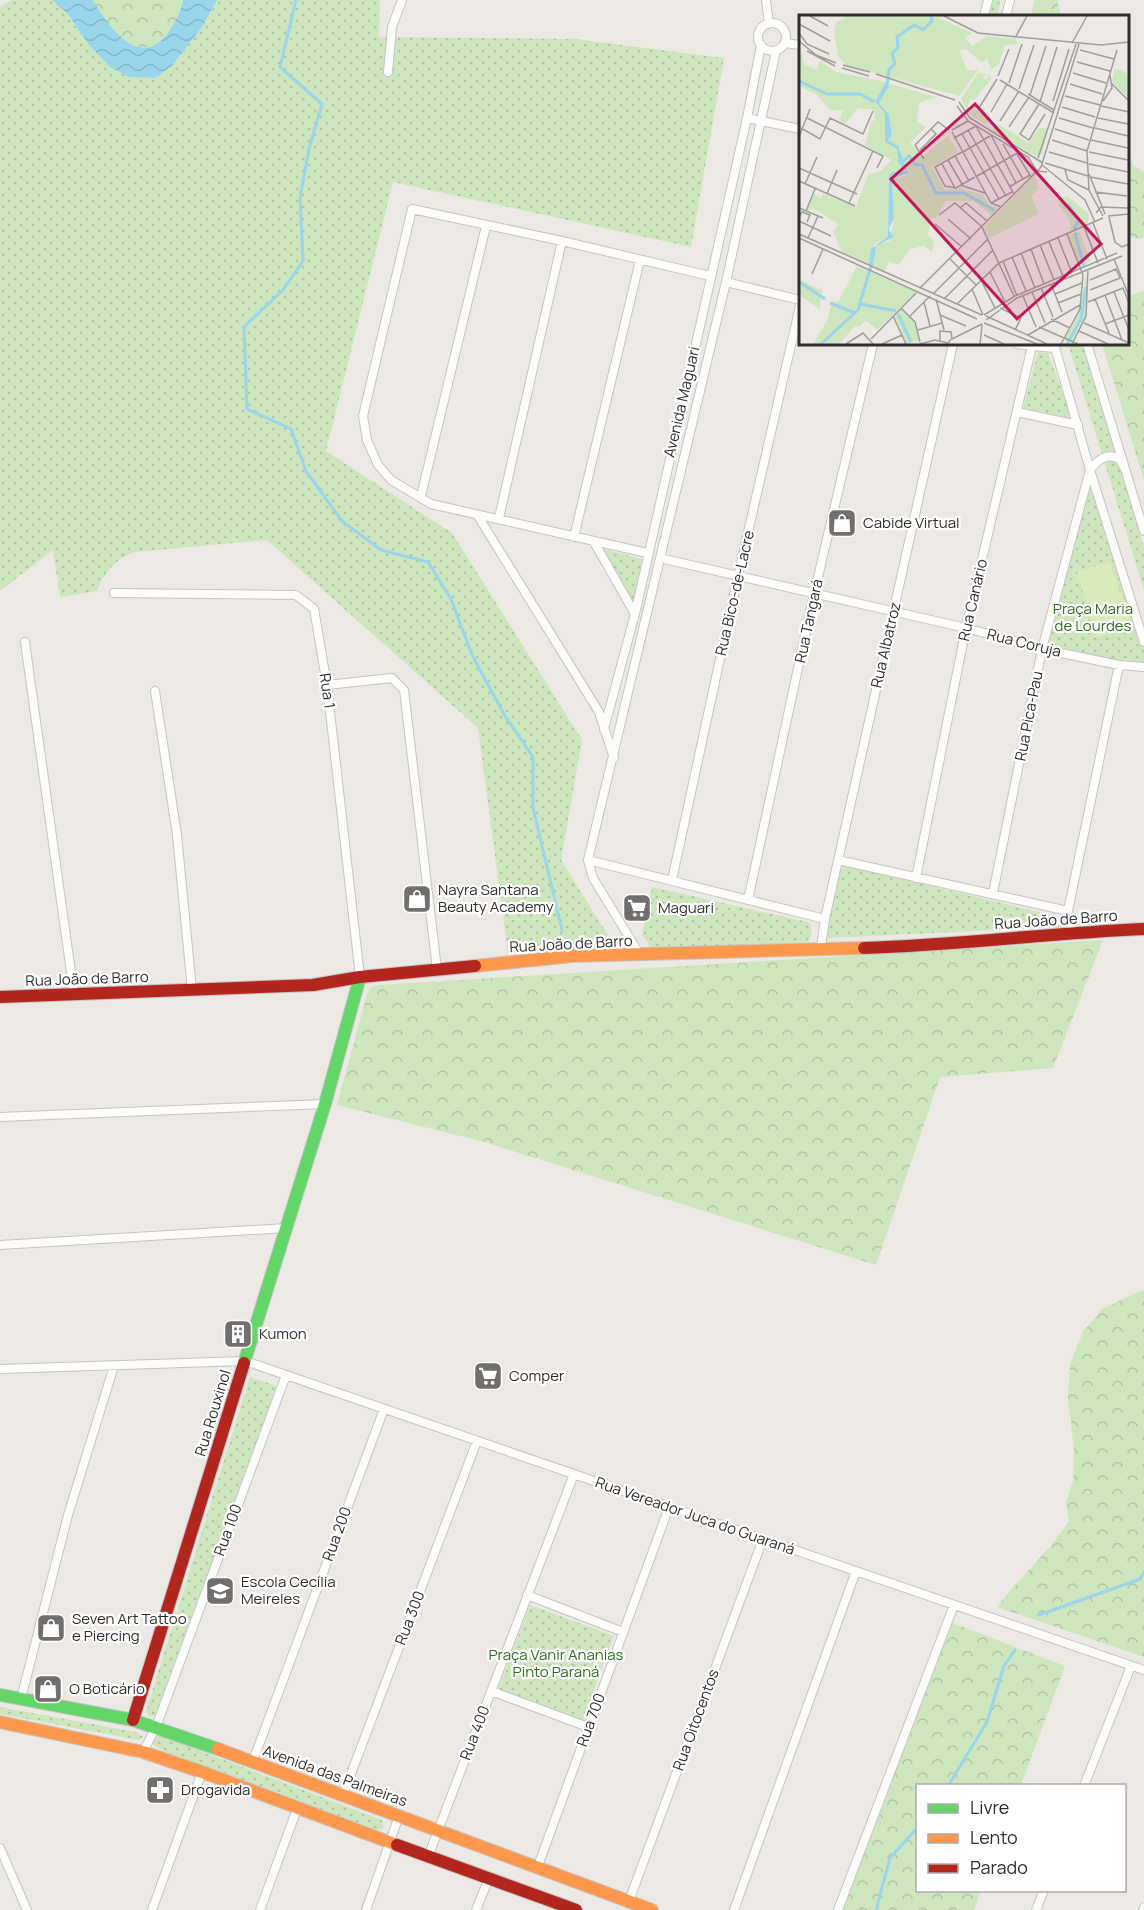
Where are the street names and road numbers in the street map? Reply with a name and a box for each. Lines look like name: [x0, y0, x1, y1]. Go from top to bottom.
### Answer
street label: Avenida Maguari: [659, 344, 704, 459]
street label: Rua Bico-de-Lacre: [710, 528, 759, 658]
street label: Rua Canário: [953, 557, 992, 643]
street label: Rua Tangará: [789, 577, 828, 665]
street label: Rua Albatroz: [865, 600, 906, 690]
street label: Rua Coruja: [985, 623, 1063, 662]
street label: Rua Pica-Pau: [1010, 669, 1048, 763]
street label: Rua 1: [315, 672, 340, 710]
street label: Rua João de Barro: [994, 905, 1118, 934]
street label: Rua João de Barro: [509, 930, 633, 957]
street label: Rua João de Barro: [25, 966, 149, 991]
street label: Rua Rouxinol: [189, 1367, 236, 1459]
street label: Rua Vereador Juca do Guaraná: [593, 1471, 798, 1560]
street label: Rua 100: [208, 1501, 247, 1559]
street label: Rua 200: [317, 1504, 356, 1564]
street label: Rua 300: [390, 1588, 429, 1648]
street label: Rua Oitocentos: [667, 1666, 724, 1773]
street label: Rua 700: [571, 1690, 610, 1750]
street label: Rua 400: [455, 1703, 495, 1763]
street label: Avenida das Palmeiras: [260, 1740, 410, 1811]

